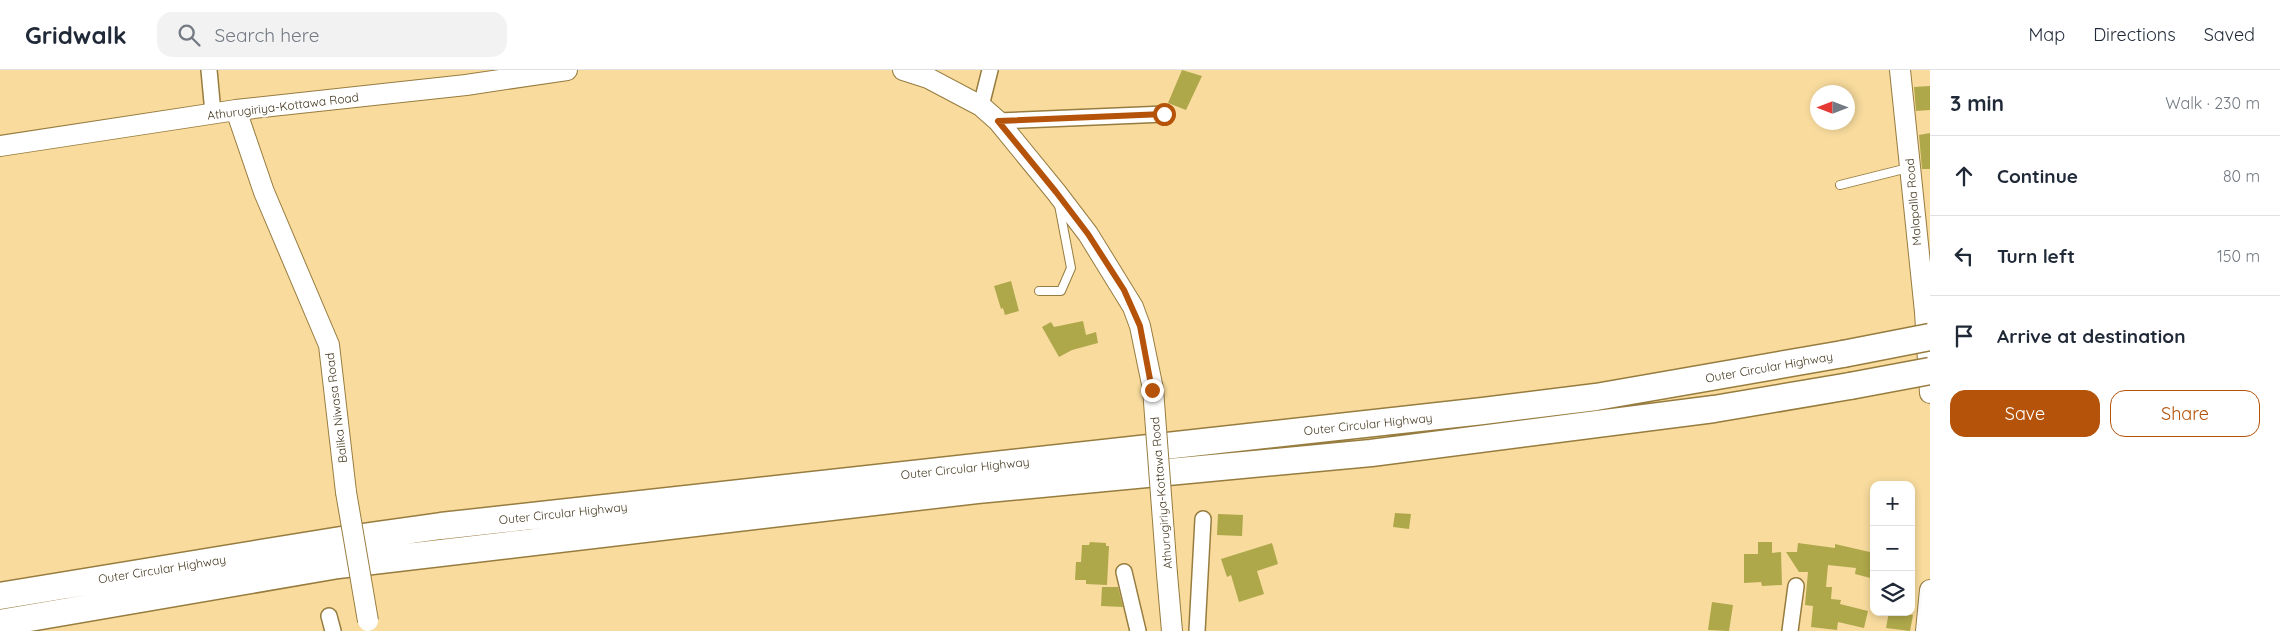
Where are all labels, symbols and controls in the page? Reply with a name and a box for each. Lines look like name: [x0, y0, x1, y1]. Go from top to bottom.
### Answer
search box: [157, 12, 507, 57]
text: Gridwalk: [25, 20, 127, 50]
icon: search: [175, 21, 203, 49]
text: Search here: [215, 23, 319, 47]
text: Map: [2028, 23, 2065, 46]
text: Directions: [2093, 23, 2176, 46]
text: Saved: [2204, 23, 2255, 46]
north arrow: [1810, 85, 1855, 130]
street label: Athurugiriya-Kottawa Road: [206, 89, 360, 123]
text: 3 min: [1950, 90, 2004, 116]
text: Walk · 230 m: [2165, 93, 2260, 113]
route start: [1153, 103, 1176, 126]
street label: Malapalla Road: [1902, 158, 1924, 246]
icon: ahead: [1950, 162, 1978, 190]
text: Continue: [1997, 164, 2078, 188]
text: 80 m: [2223, 166, 2260, 186]
icon: left: [1950, 242, 1978, 270]
text: Turn left: [1997, 244, 2075, 268]
text: 150 m: [2217, 246, 2260, 266]
icon: arrive: [1950, 322, 1978, 350]
text: Arrive at destination: [1997, 324, 2186, 348]
street label: Outer Circular Highway: [1704, 348, 1834, 386]
street label: Balika Niwasa Road: [322, 352, 350, 464]
route end: [1141, 379, 1164, 402]
button: Save: [1950, 390, 2100, 437]
button: Share: [2110, 390, 2260, 437]
street label: Outer Circular Highway: [1303, 410, 1433, 438]
street label: Athurugiriya-Kottawa Road: [1147, 416, 1175, 570]
street label: Outer Circular Highway: [900, 454, 1030, 482]
map controls: [1870, 481, 1915, 616]
button: +: [1870, 481, 1915, 526]
street label: Outer Circular Highway: [498, 499, 628, 527]
button: −: [1870, 526, 1915, 571]
street label: Outer Circular Highway: [97, 551, 227, 587]
button: layers: [1870, 571, 1915, 616]

